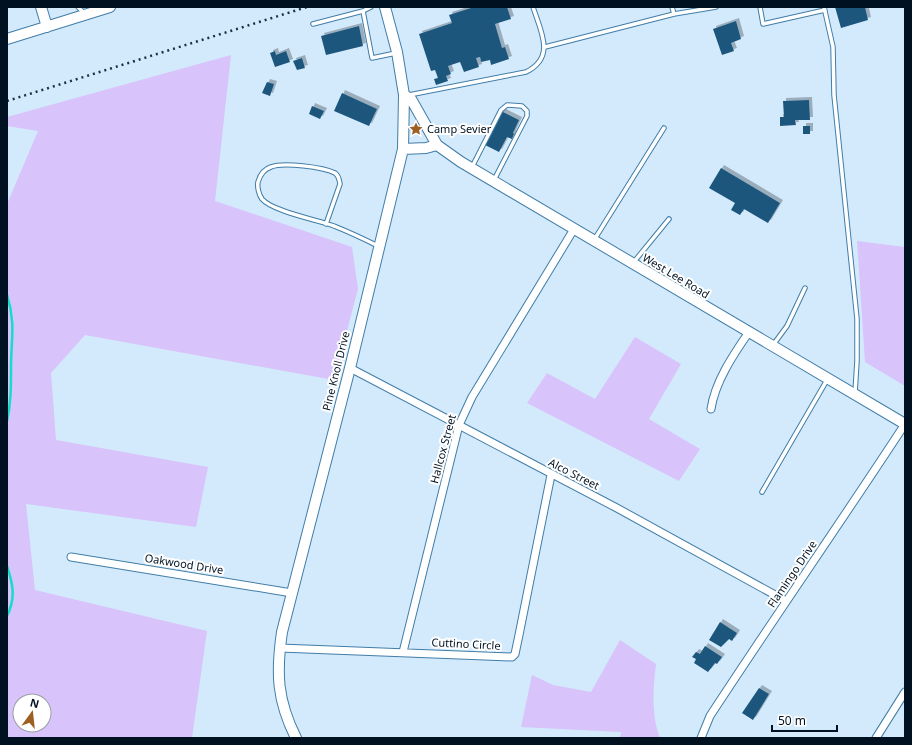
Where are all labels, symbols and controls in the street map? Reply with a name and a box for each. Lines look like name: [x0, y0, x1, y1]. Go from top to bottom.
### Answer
place icon: Camp Sevier: [408, 121, 424, 137]
place label: Camp Sevier: [427, 121, 492, 136]
street label: West Lee Road: [640, 250, 713, 302]
street label: Pine Knoll Drive: [318, 330, 353, 412]
street label: Hallcox Street: [426, 413, 459, 485]
street label: Alco Street: [546, 454, 602, 493]
street label: Flamingo Drive: [764, 537, 820, 610]
street label: Oakwood Drive: [144, 550, 224, 577]
street label: Cuttino Circle: [431, 634, 501, 653]
north arrow: [12, 693, 52, 733]
text: N: [28, 694, 41, 711]
scale bar: [772, 707, 837, 733]
text: 50 m: [778, 712, 806, 729]

